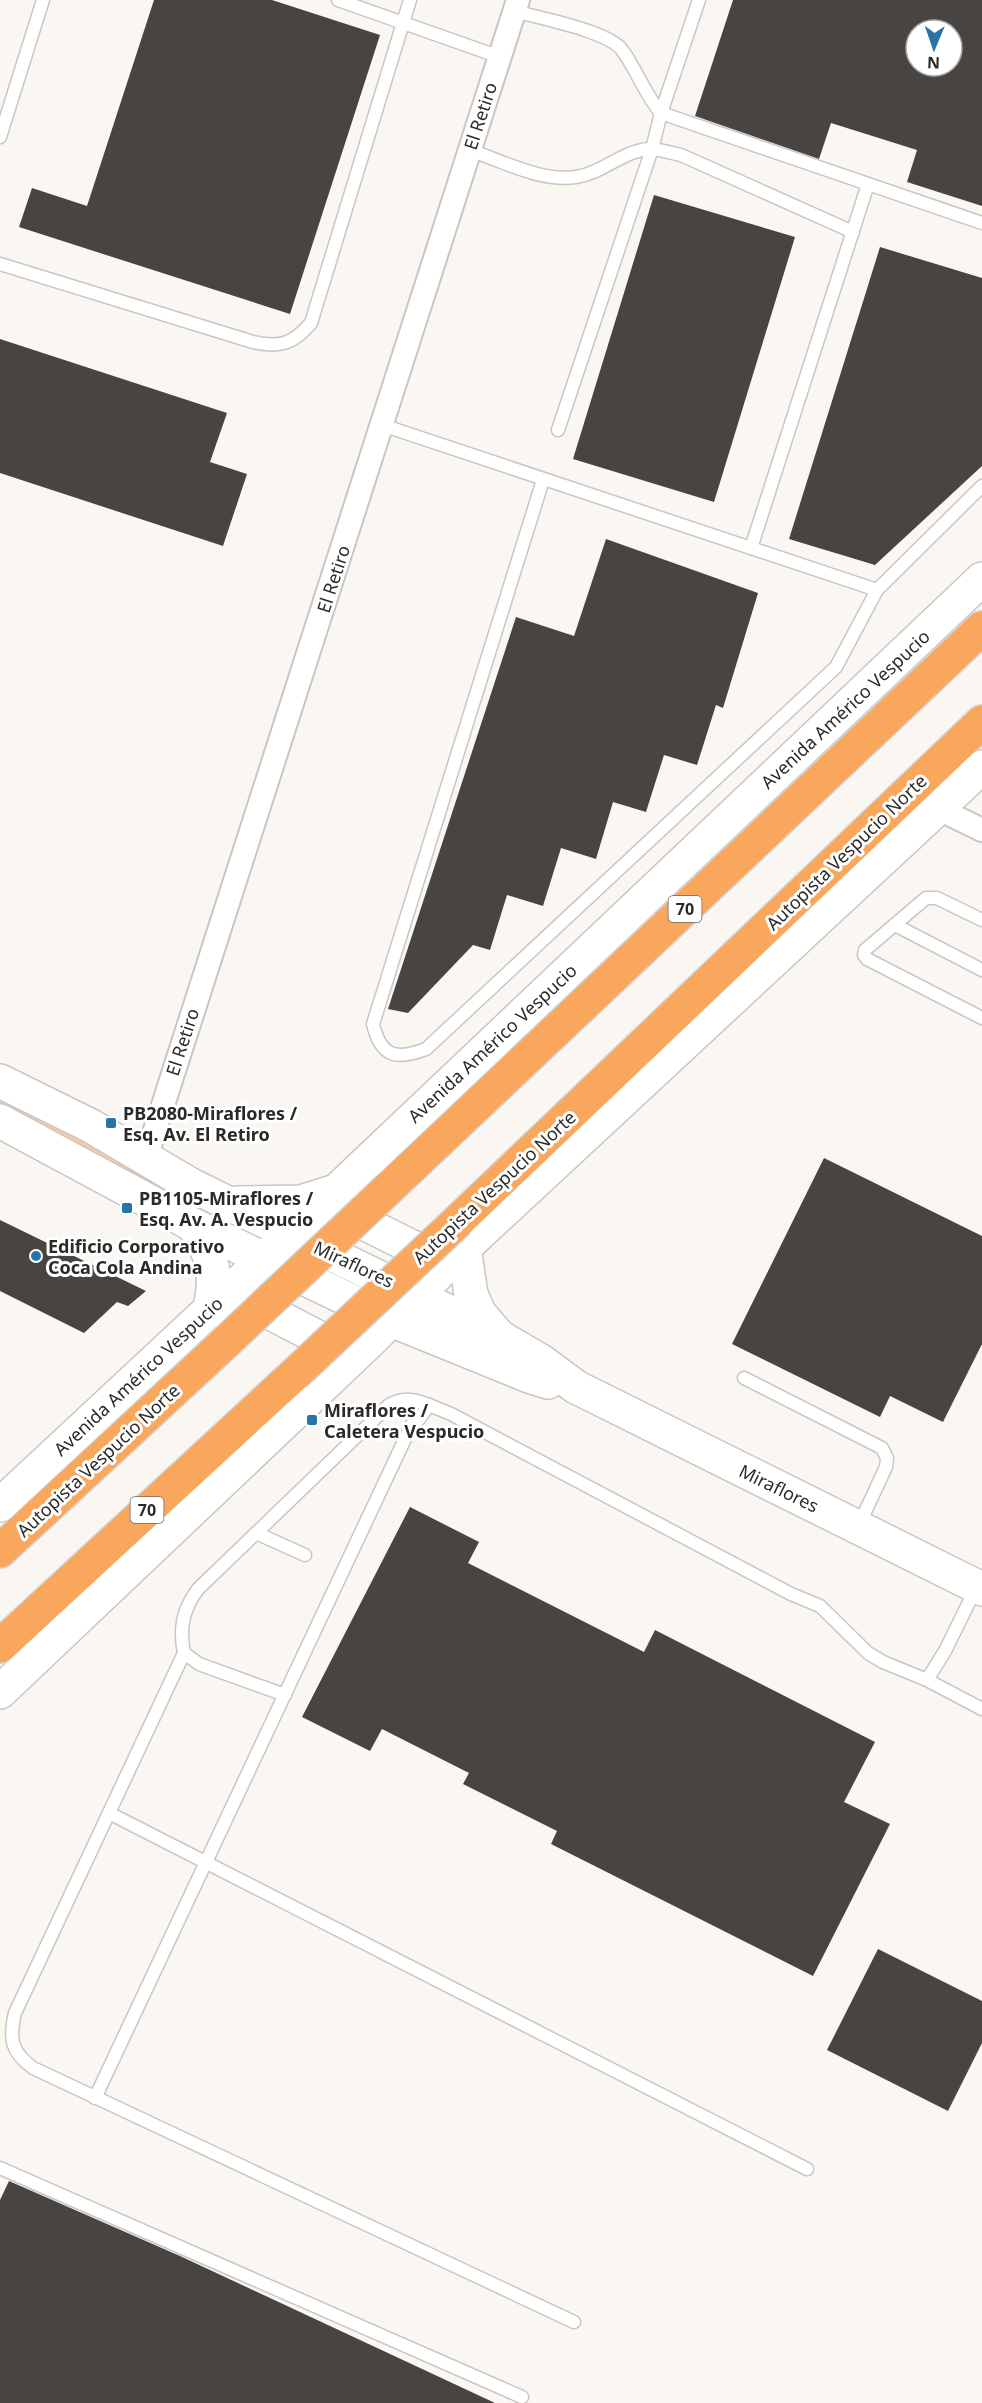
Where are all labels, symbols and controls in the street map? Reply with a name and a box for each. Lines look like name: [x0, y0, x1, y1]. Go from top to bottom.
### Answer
north arrow: [904, 18, 964, 78]
text: N: [927, 52, 940, 74]
street label: El Retiro: [458, 79, 502, 153]
street label: El Retiro: [311, 542, 355, 616]
street label: Avenida Américo Vespucio: [755, 624, 935, 794]
street label: Autopista Vespucio Norte: [760, 769, 932, 935]
road number: 70: [668, 896, 702, 922]
street label: Avenida Américo Vespucio: [402, 958, 582, 1128]
street label: El Retiro: [160, 1005, 204, 1079]
place label: PB2080-Miraflores / Esq. Av. El Retiro: [123, 1101, 298, 1146]
street label: Autopista Vespucio Norte: [407, 1105, 581, 1269]
marker: PB2080-Miraflores / Esq. Av. El Retiro: [104, 1116, 118, 1130]
place label: PB1105-Miraflores / Esq. Av. A. Vespucio: [139, 1186, 314, 1231]
marker: PB1105-Miraflores / Esq. Av. A. Vespucio: [120, 1201, 134, 1215]
place label: Edificio Corporativo Coca Cola Andina: [48, 1234, 224, 1279]
street label: Miraflores: [310, 1235, 398, 1293]
marker: Edificio Corporativo Coca Cola Andina: [29, 1249, 43, 1263]
street label: Avenida Américo Vespucio: [48, 1291, 228, 1461]
street label: Autopista Vespucio Norte: [11, 1378, 185, 1542]
place label: Miraflores / Caletera Vespucio: [324, 1398, 484, 1443]
marker: Miraflores / Caletera Vespucio: [305, 1413, 319, 1427]
street label: Miraflores: [735, 1458, 823, 1518]
road number: 70: [130, 1497, 164, 1523]

